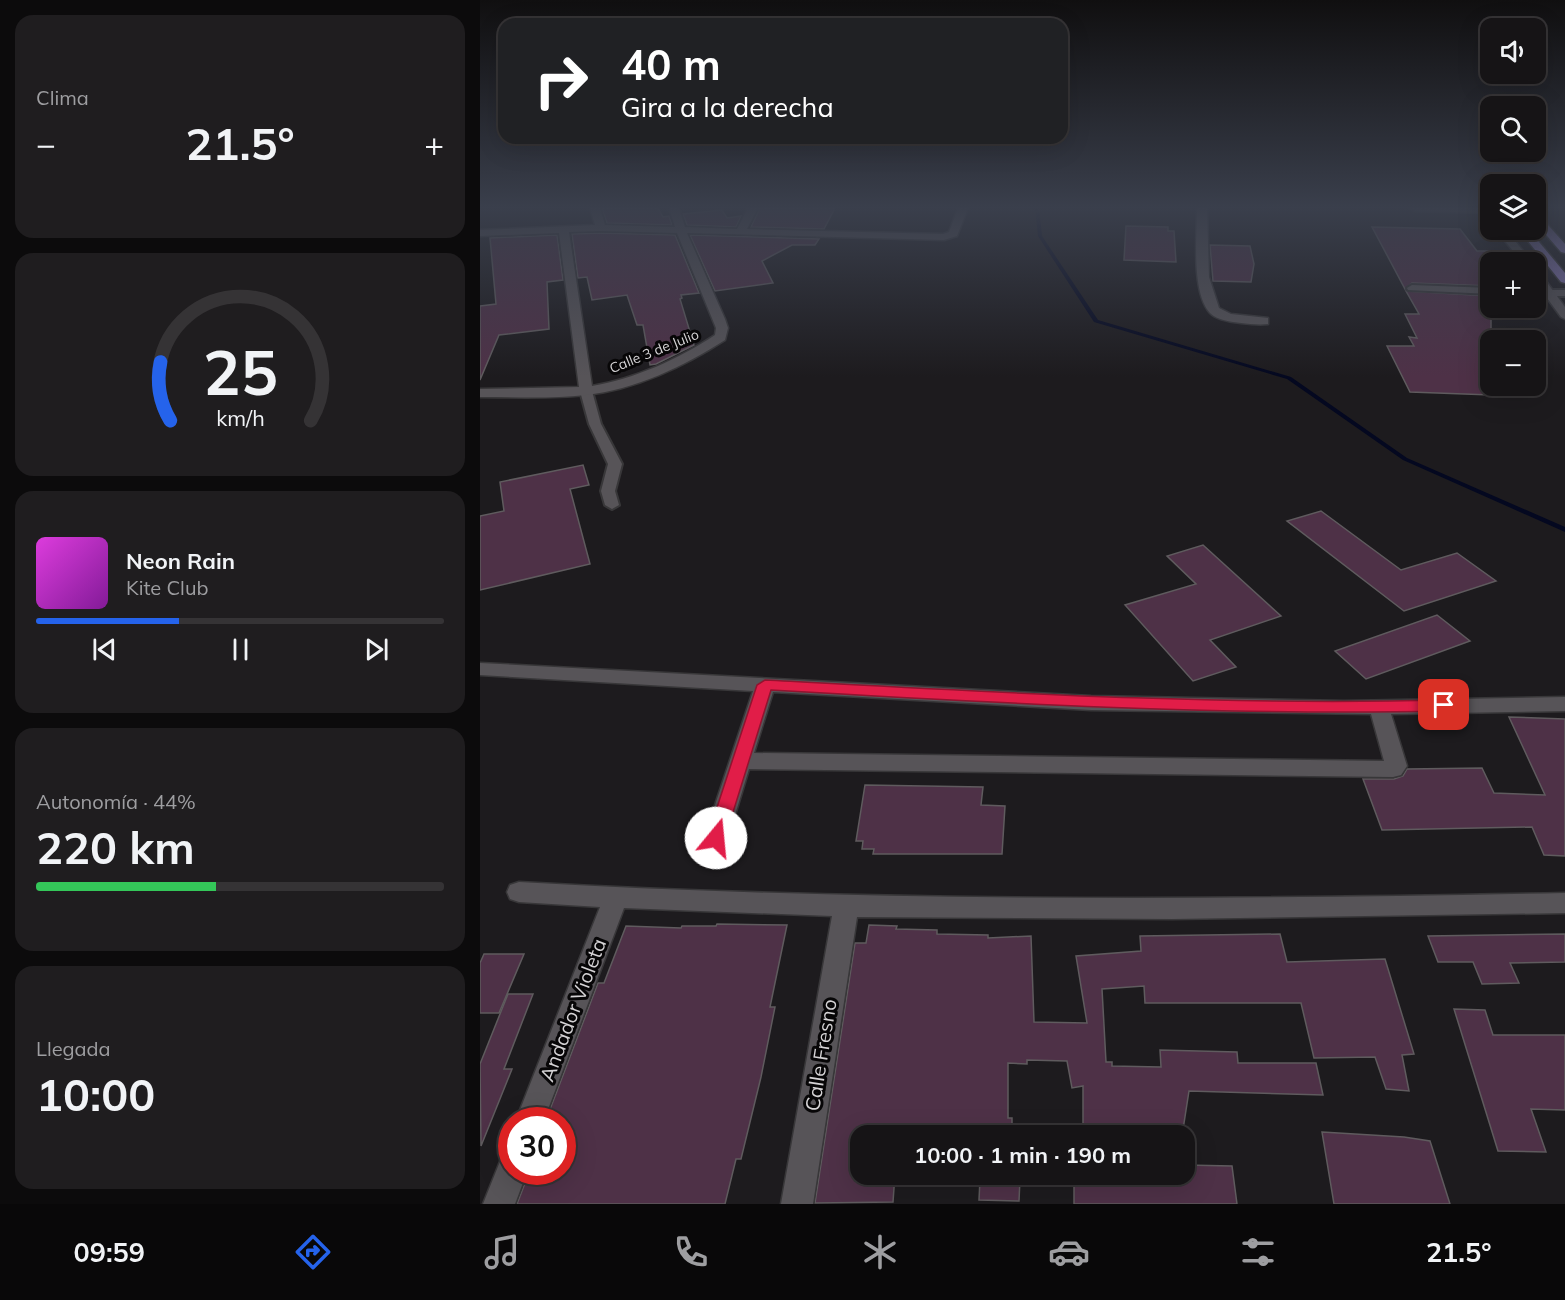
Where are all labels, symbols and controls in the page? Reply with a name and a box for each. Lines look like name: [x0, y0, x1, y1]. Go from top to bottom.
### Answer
map controls: [1480, 18, 1546, 396]
button: sound: [1480, 18, 1546, 84]
text: 40 m: [621, 38, 721, 91]
icon: right: [522, 42, 600, 120]
text: Clima: [36, 85, 89, 110]
text: Gira a la derecha: [621, 90, 834, 124]
button: search: [1480, 96, 1546, 162]
text: 21.5°: [185, 115, 295, 171]
text: −: [36, 123, 56, 164]
text: +: [424, 123, 444, 164]
button: layers: [1480, 174, 1546, 240]
button: +: [1480, 252, 1546, 318]
street label: Calle 3 de Julio: [607, 325, 701, 377]
button: −: [1480, 330, 1546, 396]
text: 25: [203, 332, 277, 411]
text: km/h: [216, 405, 264, 432]
text: Neon Rain: [126, 547, 235, 575]
text: Kite Club: [126, 575, 208, 600]
icon: previous: [88, 633, 121, 666]
icon: pause: [224, 633, 257, 666]
icon: next: [360, 633, 393, 666]
pin: [1418, 679, 1469, 730]
icon: arrive: [1427, 688, 1460, 721]
text: Autonomía · 44%: [36, 789, 196, 814]
position arrow: [684, 806, 748, 870]
text: 220 km: [36, 819, 195, 875]
street label: Andador Violeta: [534, 935, 611, 1085]
street label: Calle Fresno: [799, 997, 842, 1113]
text: Llegada: [36, 1036, 111, 1061]
text: 10:00: [36, 1066, 155, 1122]
speed limit sign: 30: [498, 1107, 576, 1185]
text: 10:00 · 1 min · 190 m: [914, 1141, 1131, 1169]
icon: directions: [292, 1231, 334, 1273]
icon: music: [481, 1231, 523, 1273]
icon: phone: [670, 1231, 712, 1273]
icon: climate: [859, 1231, 901, 1273]
icon: car: [1048, 1231, 1090, 1273]
icon: filters: [1237, 1231, 1279, 1273]
text: 09:59: [73, 1235, 145, 1269]
text: 21.5°: [1426, 1235, 1491, 1269]

